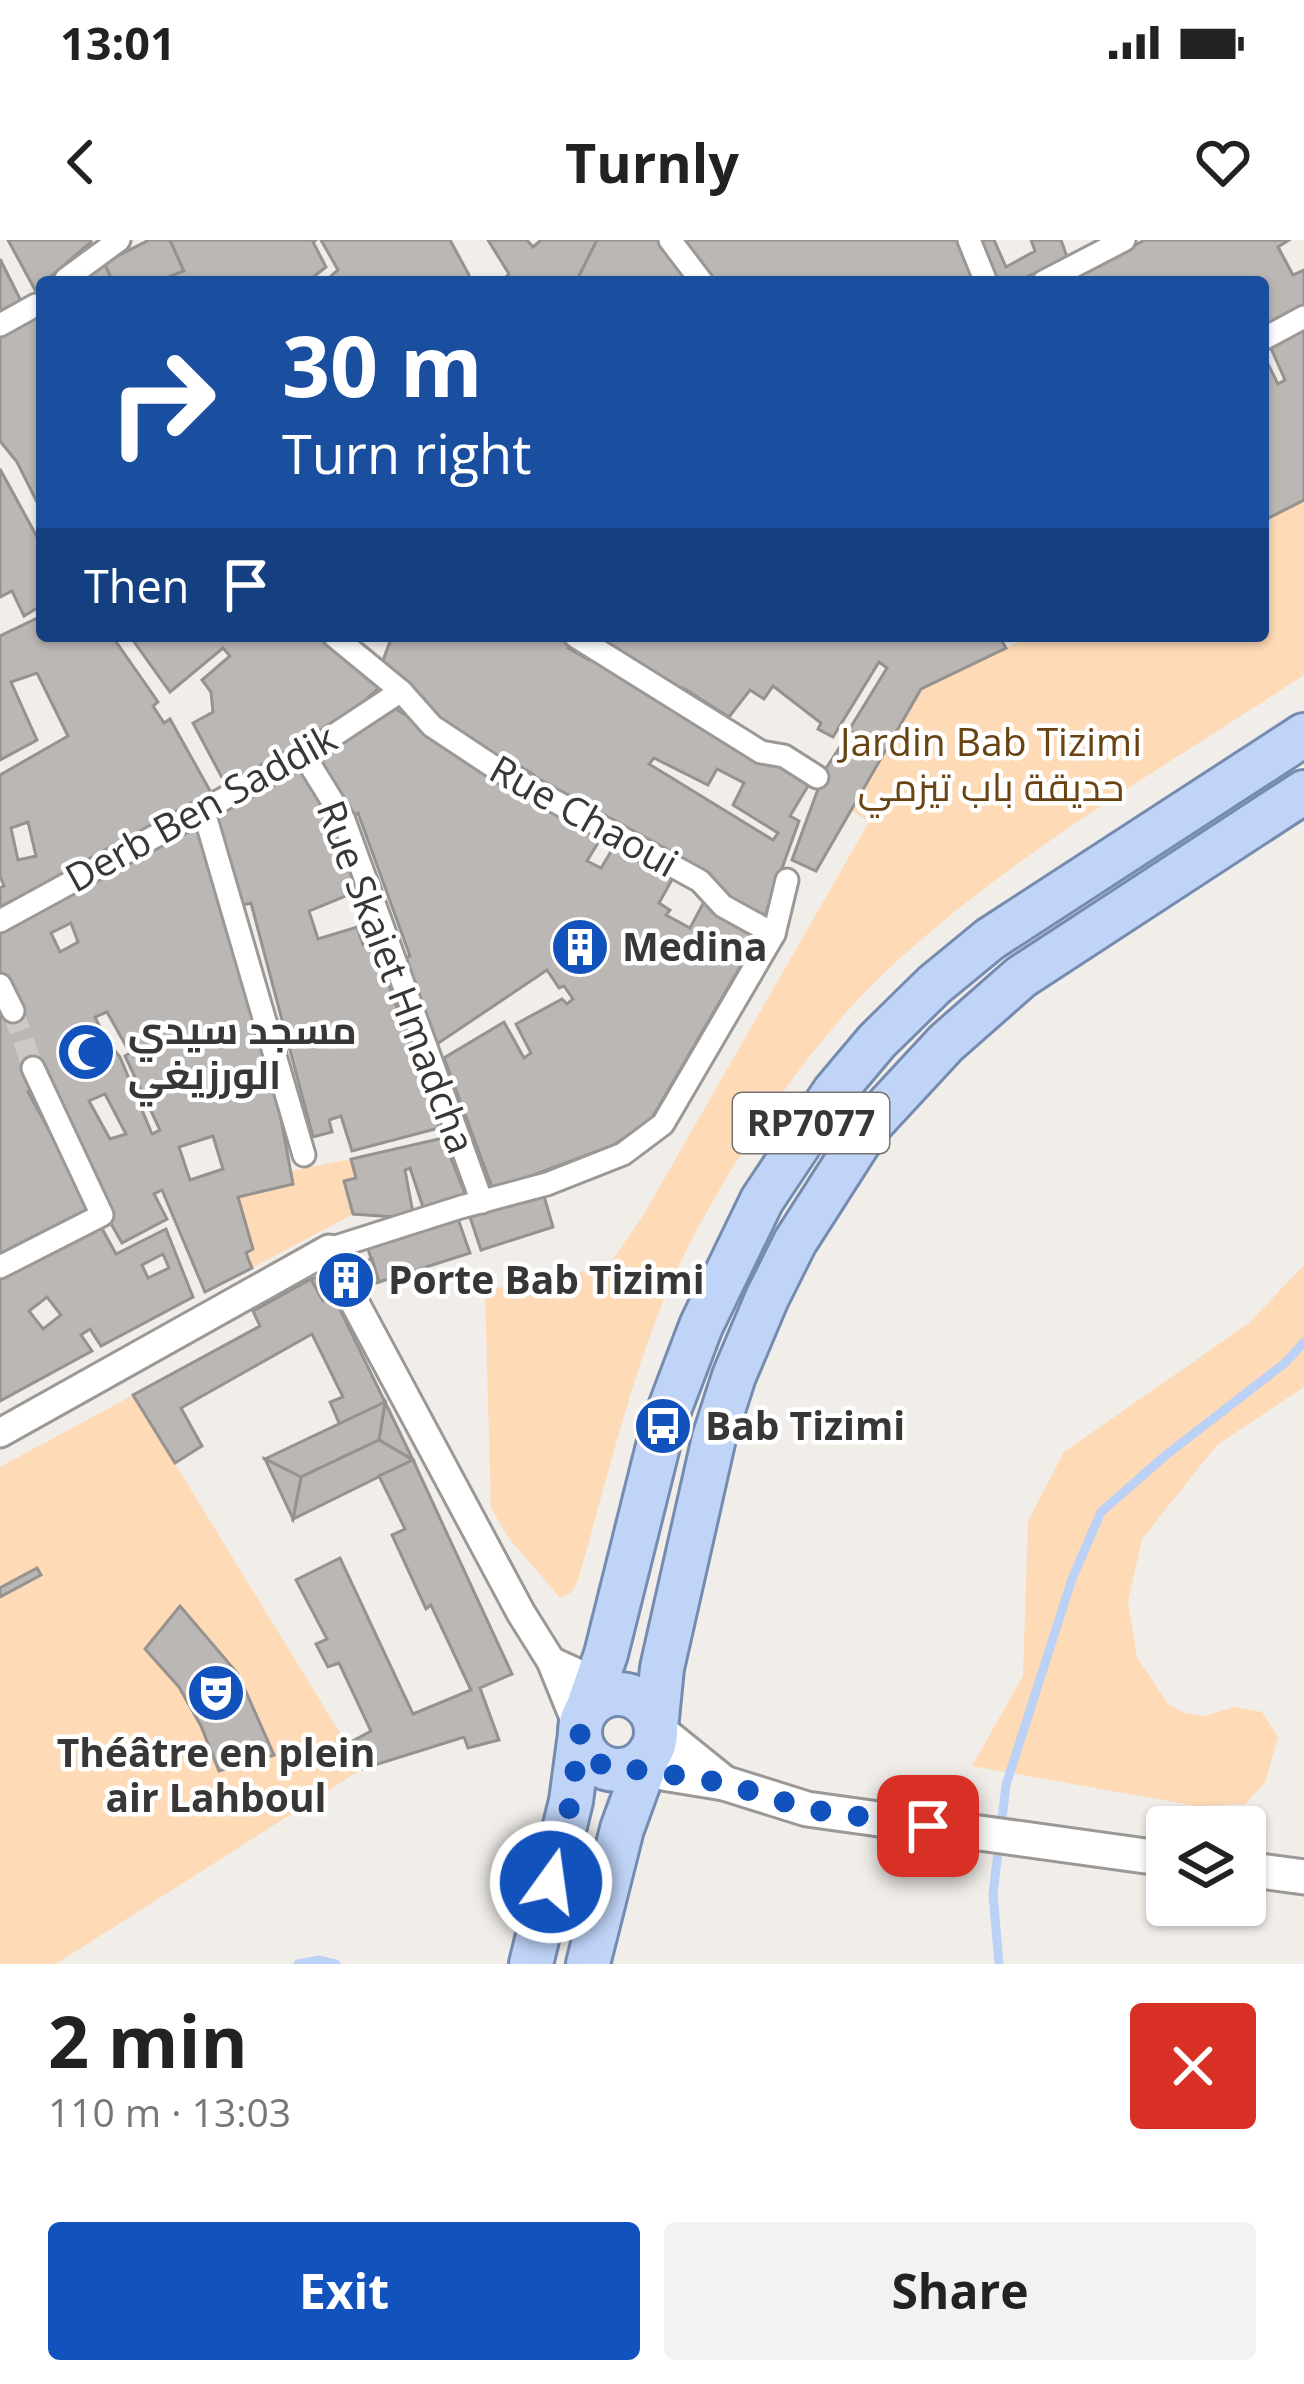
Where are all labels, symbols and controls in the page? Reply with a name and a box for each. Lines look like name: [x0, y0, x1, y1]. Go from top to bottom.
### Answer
text: 13:01: [60, 12, 176, 73]
text: Turnly: [565, 125, 739, 199]
icon: back: [48, 129, 114, 195]
icon: heart: [1190, 129, 1256, 195]
text: 30 m: [282, 307, 482, 422]
icon: right: [84, 324, 240, 480]
text: Turn right: [282, 416, 531, 490]
icon: arrive: [213, 552, 279, 618]
text: Then: [84, 555, 189, 616]
street label: Derb Ben Saddik: [55, 710, 346, 903]
park label: Jardin Bab Tizimi حديقة باب تيزمي: [836, 714, 1142, 818]
street label: Rue Chaoui: [481, 741, 688, 888]
street label: Rue Skaiet Hmadcha: [306, 792, 489, 1161]
building icon: Medina: [549, 916, 611, 978]
place label: Medina: [622, 919, 768, 972]
place label: مسجد سيدي الورزيغي: [128, 1002, 357, 1107]
mosque icon: مسجد سيدي الورزيغي: [55, 1021, 117, 1083]
road number: RP7077: [733, 1093, 889, 1153]
building icon: Porte Bab Tizimi: [315, 1249, 377, 1311]
place label: Porte Bab Tizimi: [388, 1252, 705, 1305]
bus stop icon: Bab Tizimi: [632, 1395, 694, 1457]
place label: Bab Tizimi: [705, 1398, 905, 1451]
theatre icon: Théâtre en plein air Lahboul: [185, 1662, 247, 1724]
place label: Théâtre en plein air Lahboul: [57, 1725, 375, 1823]
pin: [877, 1775, 979, 1877]
icon: arrive: [895, 1793, 961, 1859]
map controls: [1146, 1806, 1266, 1926]
button: layers: [1146, 1806, 1266, 1926]
position arrow: [488, 1819, 614, 1945]
text: 2 min: [48, 1991, 248, 2089]
button: close: [1130, 2003, 1256, 2129]
text: 110 m · 13:03: [48, 2085, 291, 2138]
button: Exit: [48, 2222, 640, 2360]
button: Share: [664, 2222, 1256, 2360]

